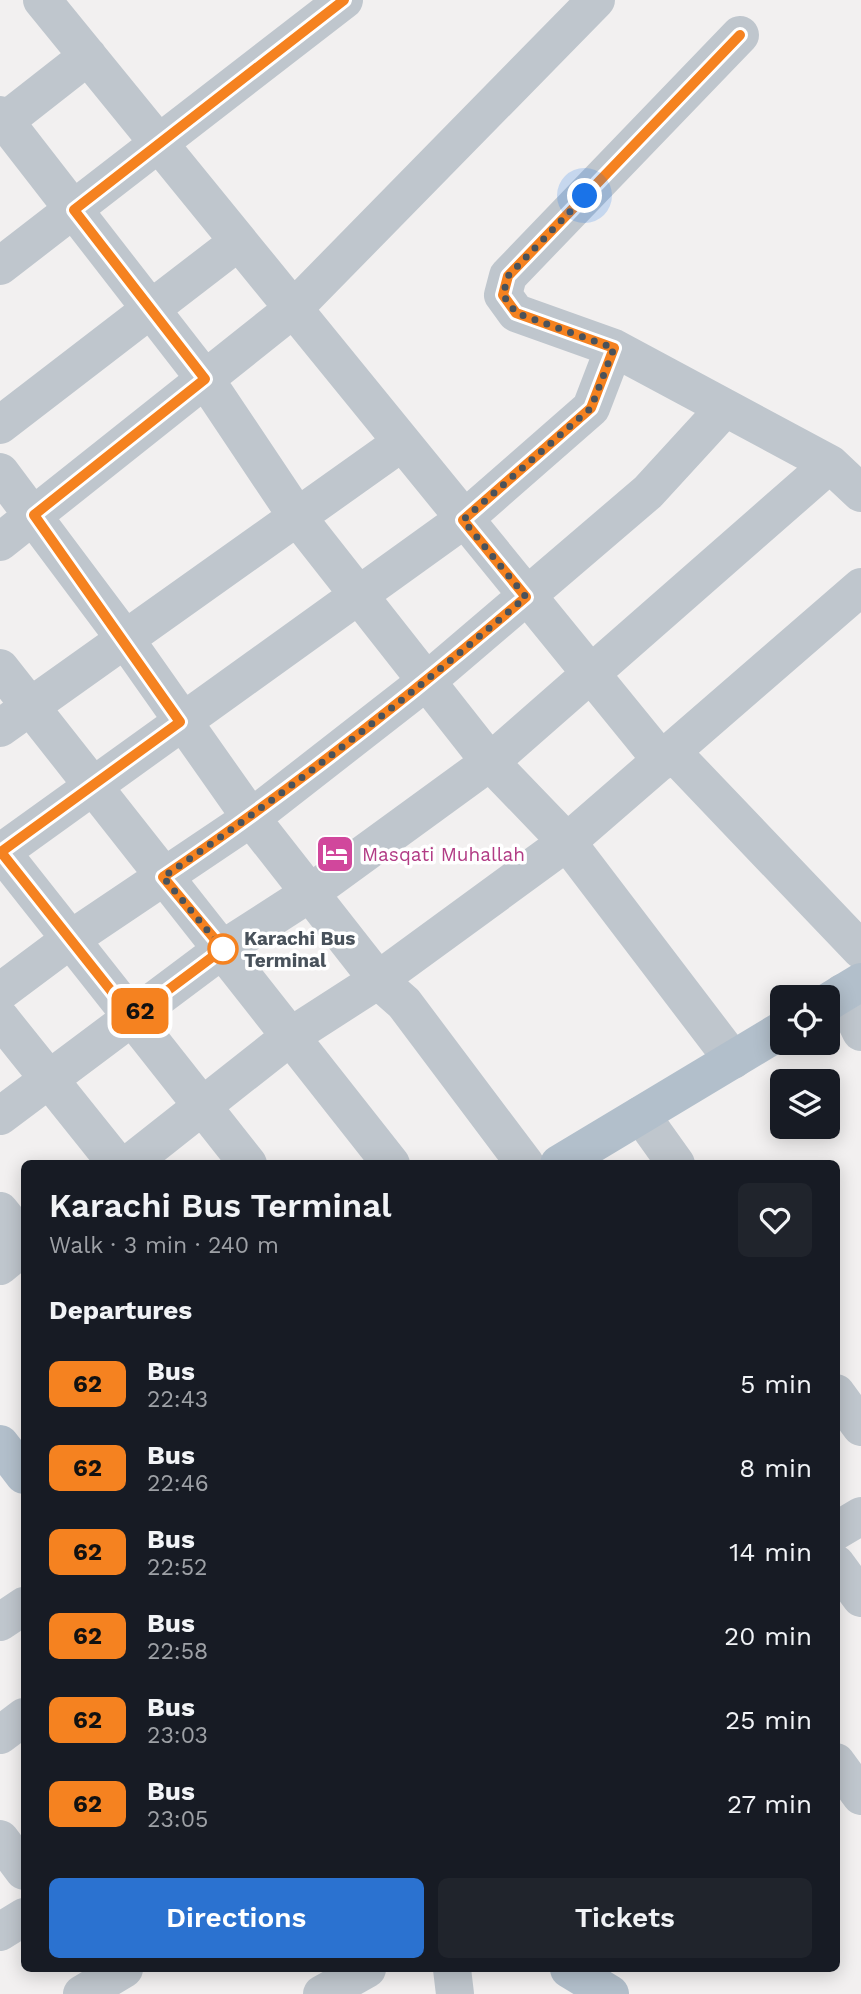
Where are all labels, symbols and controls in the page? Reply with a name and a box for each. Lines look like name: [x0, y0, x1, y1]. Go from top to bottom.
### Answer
your location: [567, 178, 602, 213]
hotel icon: Masqati Muhallah: [314, 833, 356, 875]
place label: Masqati Muhallah: [362, 843, 525, 866]
place label: Karachi Bus Terminal: [244, 927, 355, 972]
marker: Karachi Bus Terminal: [208, 934, 238, 964]
map controls: [770, 985, 840, 1139]
button: locate: [770, 985, 840, 1055]
line badge: 62: [108, 988, 172, 1034]
text: 62: [125, 997, 155, 1025]
button: layers: [770, 1069, 840, 1139]
button: heart: [738, 1183, 812, 1257]
text: Karachi Bus Terminal: [49, 1186, 392, 1225]
text: Walk · 3 min · 240 m: [49, 1232, 279, 1259]
text: Departures: [49, 1295, 192, 1325]
text: Bus: [147, 1356, 195, 1386]
text: 5 min: [740, 1369, 812, 1399]
text: 62: [73, 1370, 102, 1398]
text: 22:43: [147, 1386, 208, 1413]
text: Bus: [147, 1440, 195, 1470]
text: 8 min: [739, 1453, 812, 1483]
text: 62: [73, 1454, 102, 1482]
text: 22:46: [147, 1470, 209, 1497]
text: Bus: [147, 1524, 195, 1554]
text: 14 min: [729, 1537, 812, 1567]
text: 62: [73, 1538, 102, 1566]
text: 22:52: [147, 1554, 207, 1581]
text: Bus: [147, 1608, 195, 1638]
text: 20 min: [724, 1621, 812, 1651]
text: 62: [73, 1622, 102, 1650]
text: 22:58: [147, 1638, 208, 1665]
text: Bus: [147, 1692, 195, 1722]
text: 25 min: [725, 1705, 812, 1735]
text: 62: [73, 1706, 102, 1734]
text: 23:03: [147, 1722, 208, 1749]
text: Bus: [147, 1776, 195, 1806]
text: 27 min: [727, 1789, 812, 1819]
text: 62: [73, 1790, 102, 1818]
text: 23:05: [147, 1806, 208, 1833]
button: Directions: [49, 1878, 424, 1958]
button: Tickets: [438, 1878, 812, 1958]

